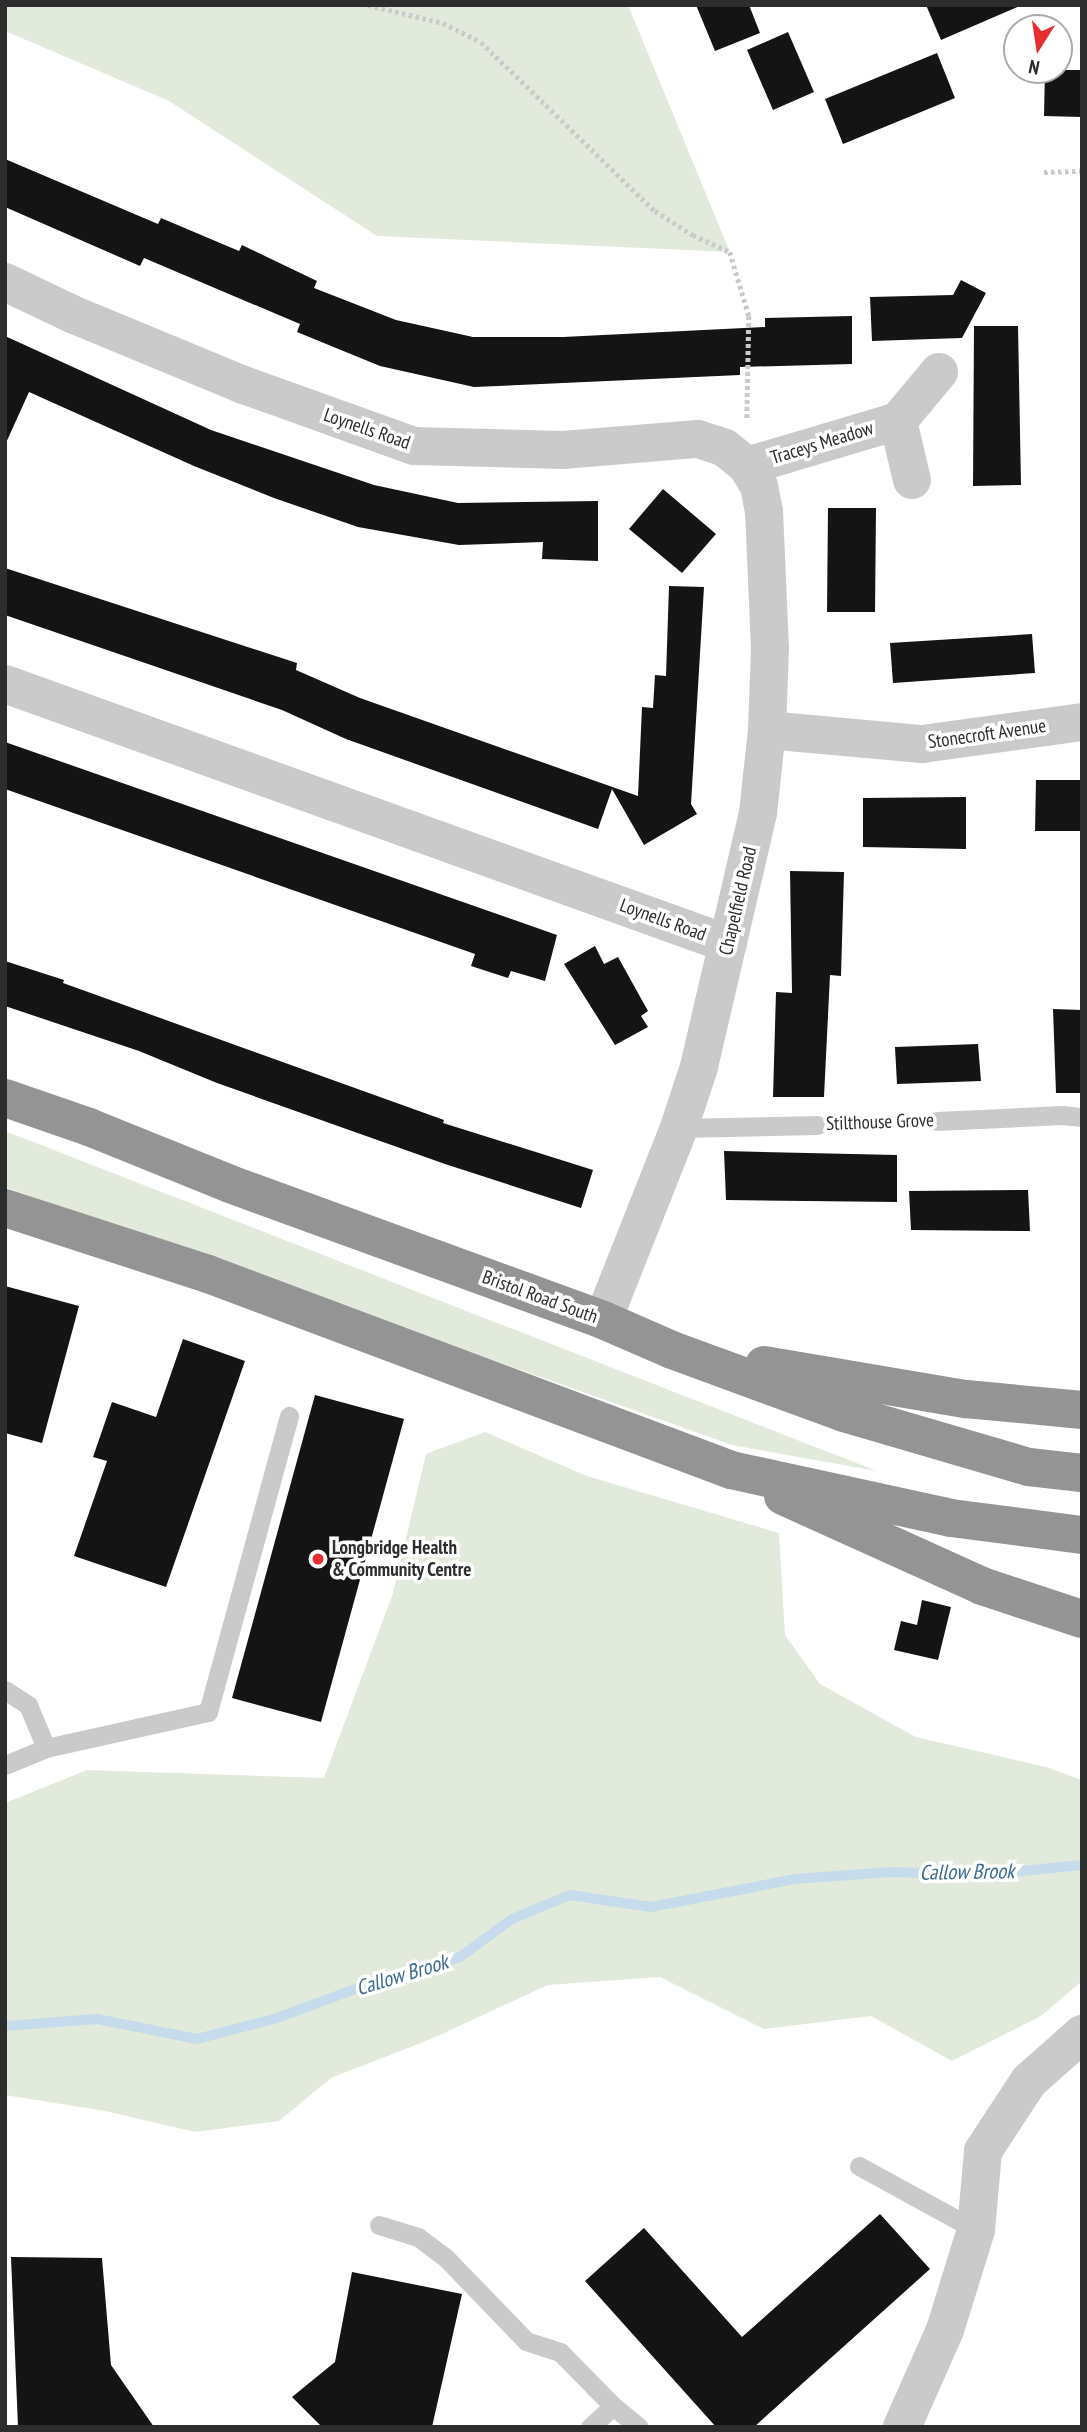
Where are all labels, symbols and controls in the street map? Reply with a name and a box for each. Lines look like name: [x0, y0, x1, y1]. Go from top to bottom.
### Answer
north arrow: [1003, 14, 1073, 84]
text: N: [1027, 55, 1042, 80]
street label: Loynells Road: [321, 404, 413, 454]
street label: Traceys Meadow: [768, 417, 876, 469]
street label: Stonecroft Avenue: [926, 714, 1048, 754]
street label: Chapelfield Road: [714, 845, 762, 957]
street label: Loynells Road: [617, 894, 709, 946]
street label: Stilthouse Grove: [826, 1109, 934, 1135]
street label: Bristol Road South: [479, 1266, 601, 1328]
place label: Longbridge Health & Community Centre: [332, 1537, 472, 1581]
marker: Longbridge Health & Community Centre: [310, 1551, 326, 1567]
water label: Callow Brook: [919, 1859, 1015, 1885]
water label: Callow Brook: [353, 1949, 451, 2001]

